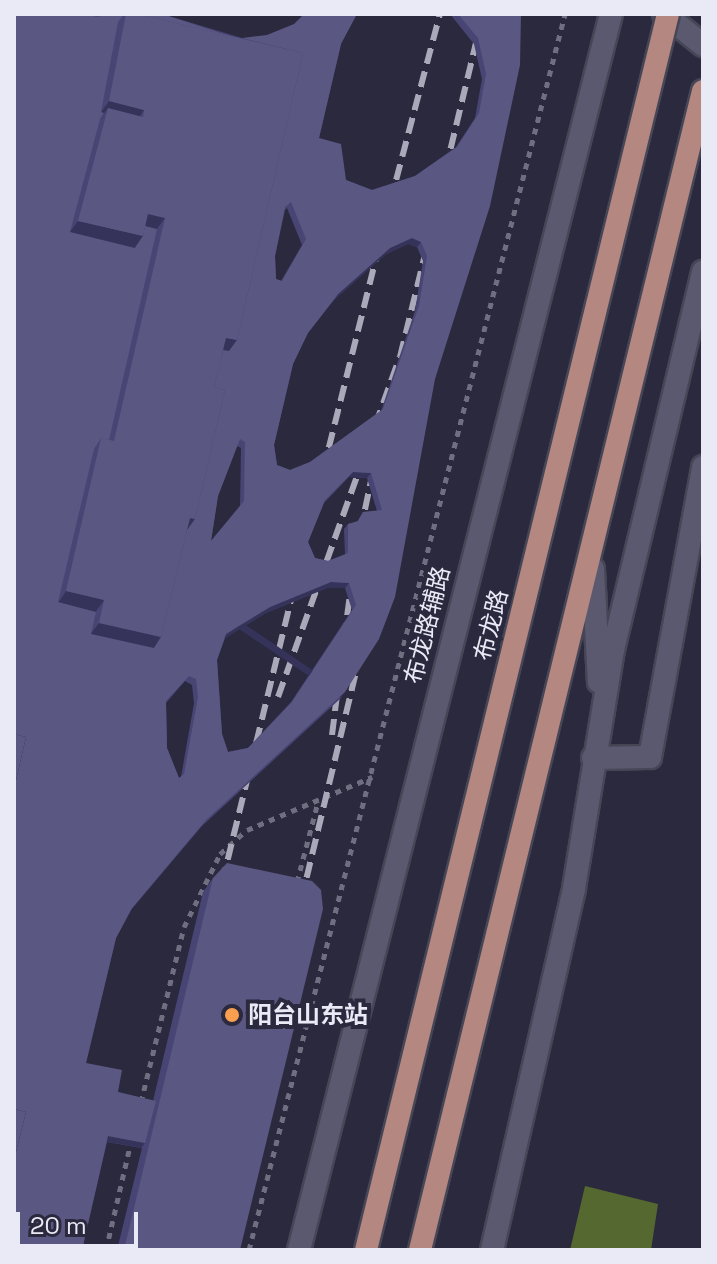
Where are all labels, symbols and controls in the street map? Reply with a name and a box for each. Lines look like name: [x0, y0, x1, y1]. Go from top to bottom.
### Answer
street label: 布龙路辅路: [399, 563, 455, 687]
street label: 布龙路: [468, 587, 514, 663]
place label: 阳台山东站: [248, 1001, 368, 1029]
marker: 阳台山东站: [223, 1006, 241, 1024]
scale bar: [20, 1196, 142, 1246]
text: 20 m: [30, 1210, 87, 1241]

